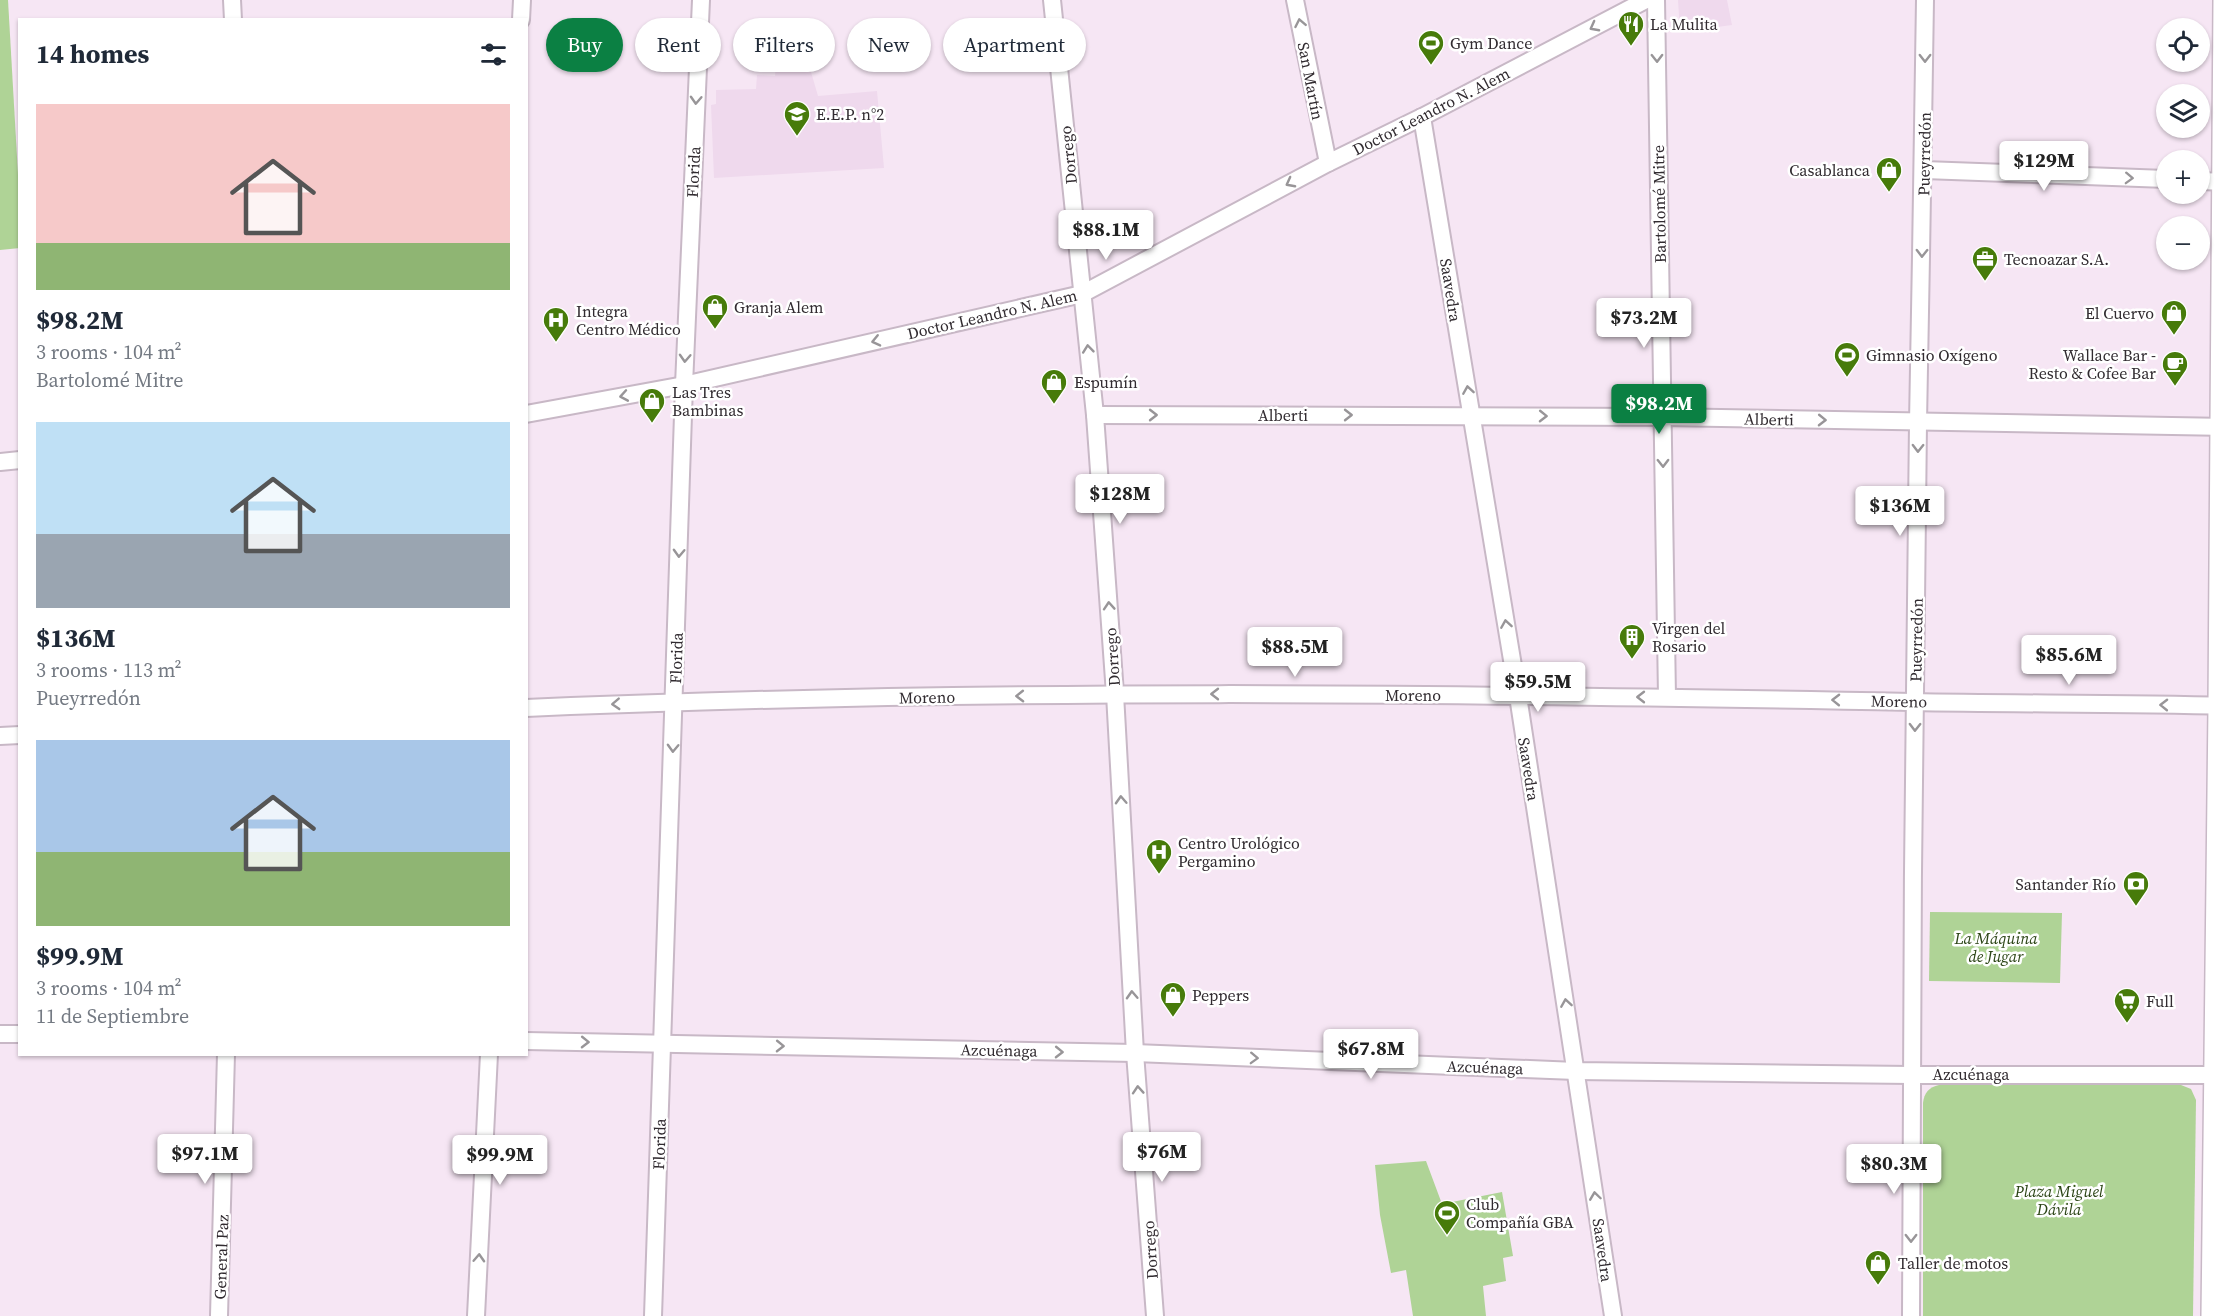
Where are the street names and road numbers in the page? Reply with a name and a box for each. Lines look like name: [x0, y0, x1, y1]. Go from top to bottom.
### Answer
street label: San Martín: [1293, 40, 1329, 122]
street label: Doctor Leandro N. Alem: [1349, 62, 1513, 160]
street label: Pueyrredón: [1912, 112, 1936, 196]
street label: Dorrego: [1054, 125, 1082, 185]
street label: Florida: [681, 145, 705, 198]
street label: Bartolomé Mitre: [1647, 145, 1671, 263]
street label: Saavedra: [1435, 257, 1467, 324]
street label: Doctor Leandro N. Alem: [905, 284, 1079, 344]
street label: Alberti: [1258, 404, 1308, 426]
street label: Alberti: [1744, 408, 1794, 430]
street label: Pueyrredón: [1904, 598, 1928, 682]
street label: Dorrego: [1099, 627, 1125, 687]
street label: Florida: [664, 631, 688, 684]
street label: Moreno: [1385, 684, 1441, 706]
street label: Moreno: [899, 686, 955, 708]
street label: Moreno: [1871, 690, 1927, 712]
street label: Saavedra: [1513, 736, 1545, 803]
street label: Azcuénaga: [960, 1038, 1038, 1062]
street label: Azcuénaga: [1446, 1055, 1525, 1079]
street label: Azcuénaga: [1933, 1063, 2010, 1085]
street label: Florida: [647, 1117, 671, 1170]
street label: General Paz: [209, 1214, 233, 1300]
street label: Saavedra: [1588, 1217, 1618, 1284]
street label: Dorrego: [1137, 1220, 1163, 1280]

